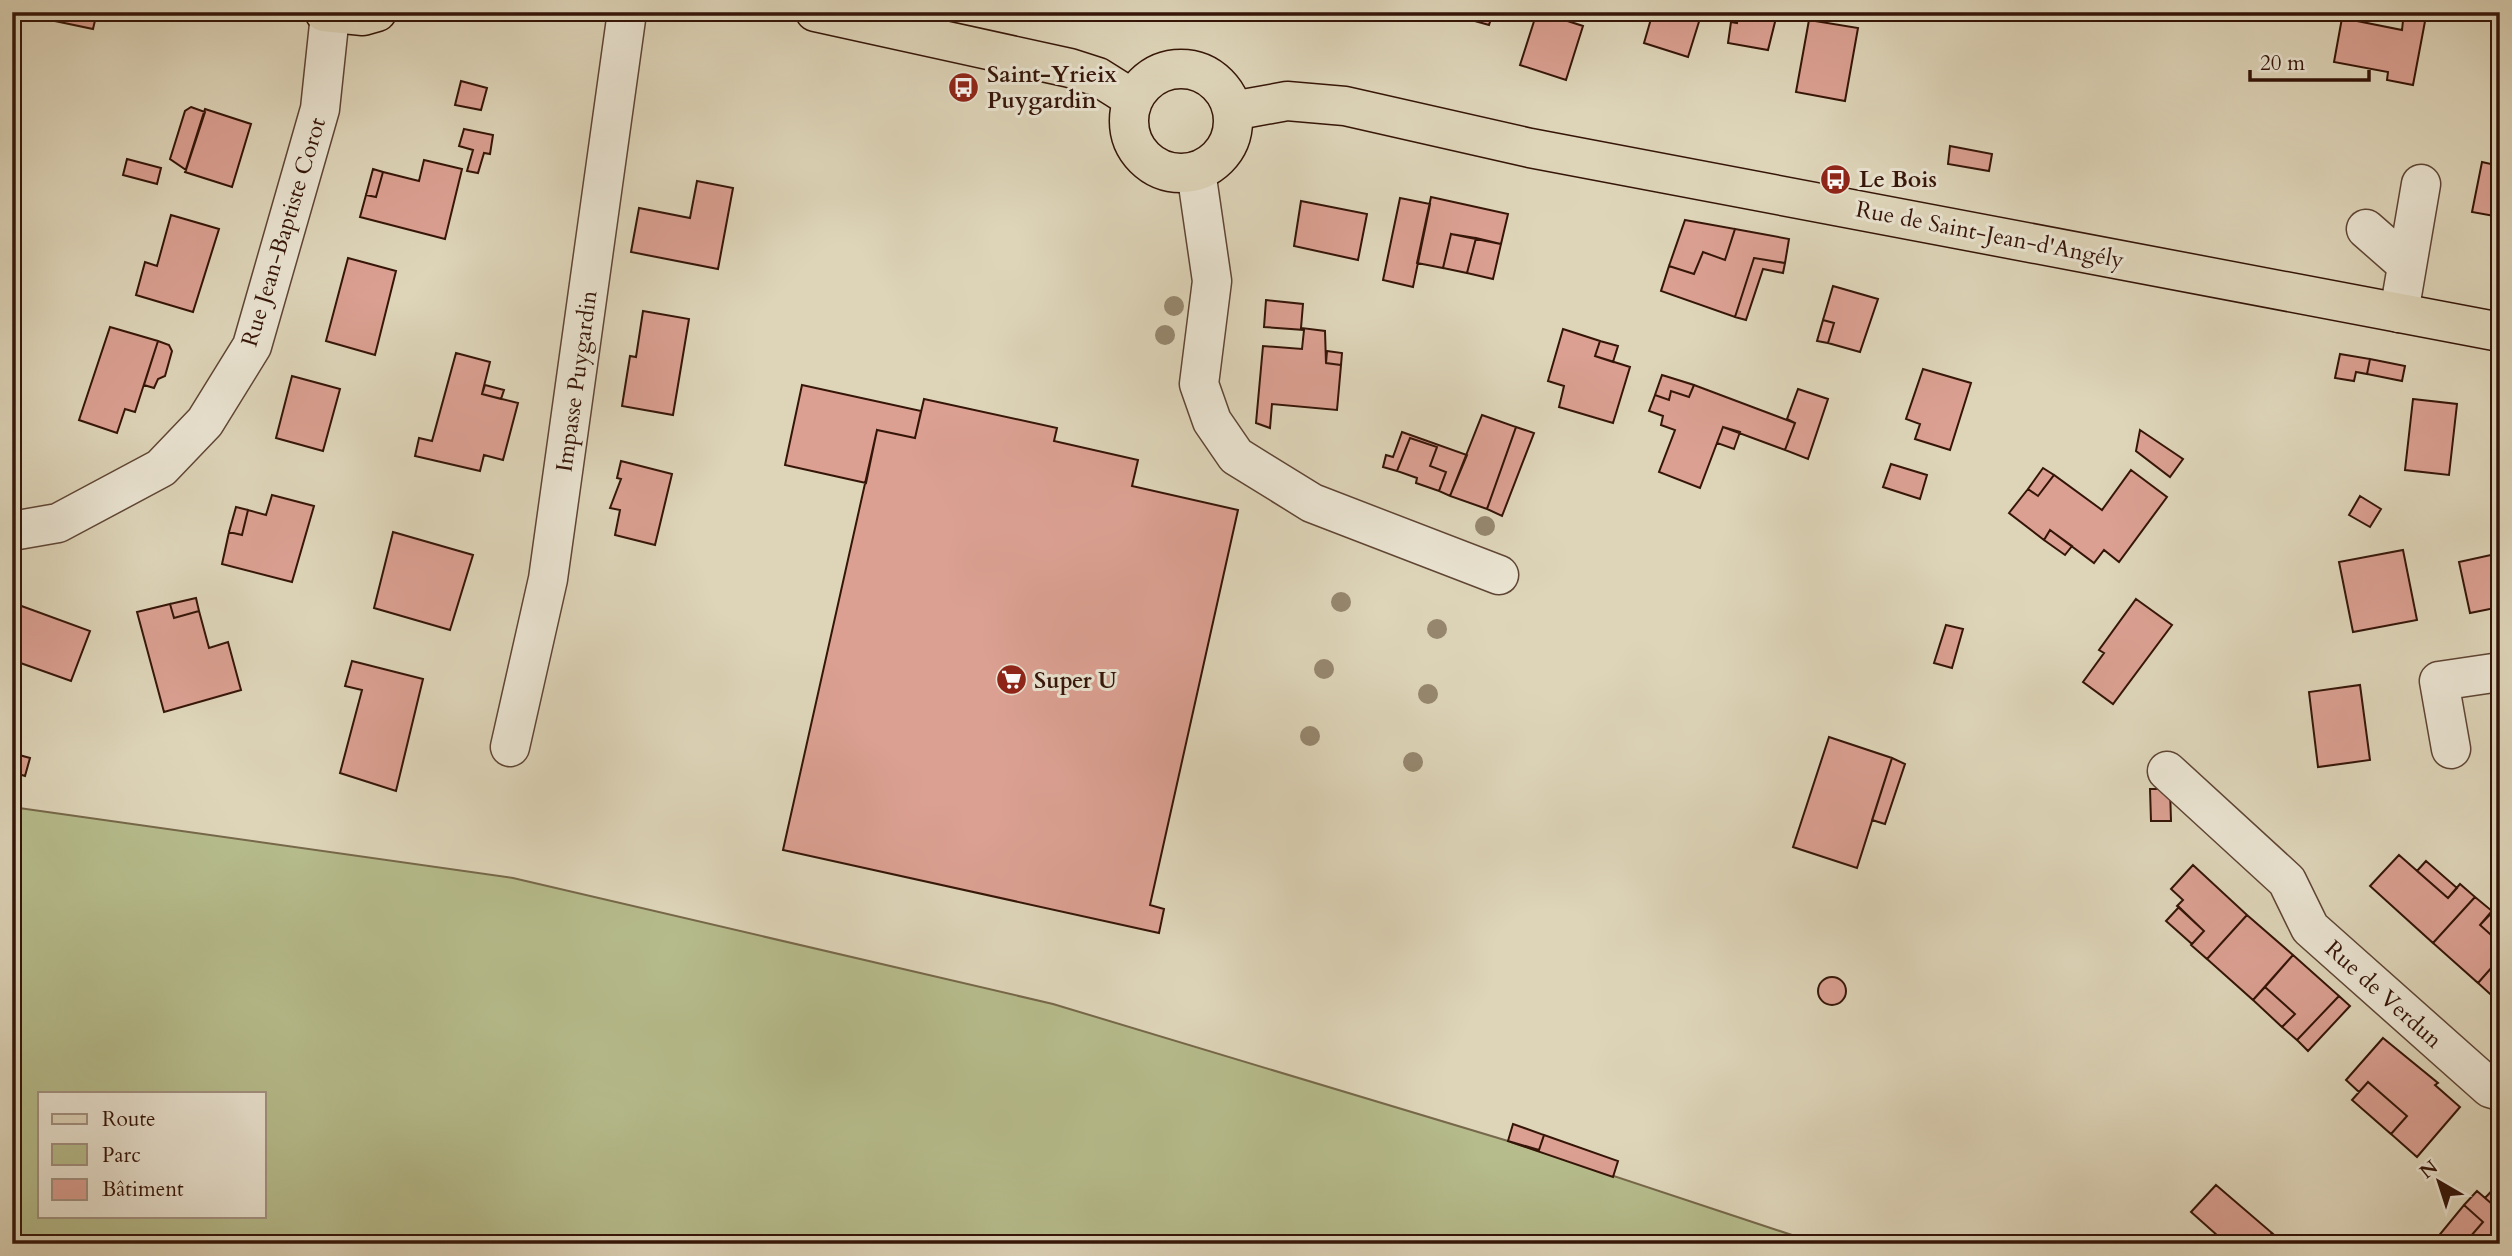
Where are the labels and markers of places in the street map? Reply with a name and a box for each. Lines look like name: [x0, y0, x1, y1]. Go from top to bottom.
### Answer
place label: Saint-Yrieix Puygardin: [987, 59, 1118, 116]
bus stop icon: Saint-Yrieix Puygardin: [947, 70, 981, 104]
bus stop icon: Le Bois: [1819, 162, 1853, 196]
place label: Le Bois: [1859, 164, 1937, 195]
supermarket icon: Super U: [994, 663, 1028, 697]
place label: Super U: [1034, 665, 1117, 696]

